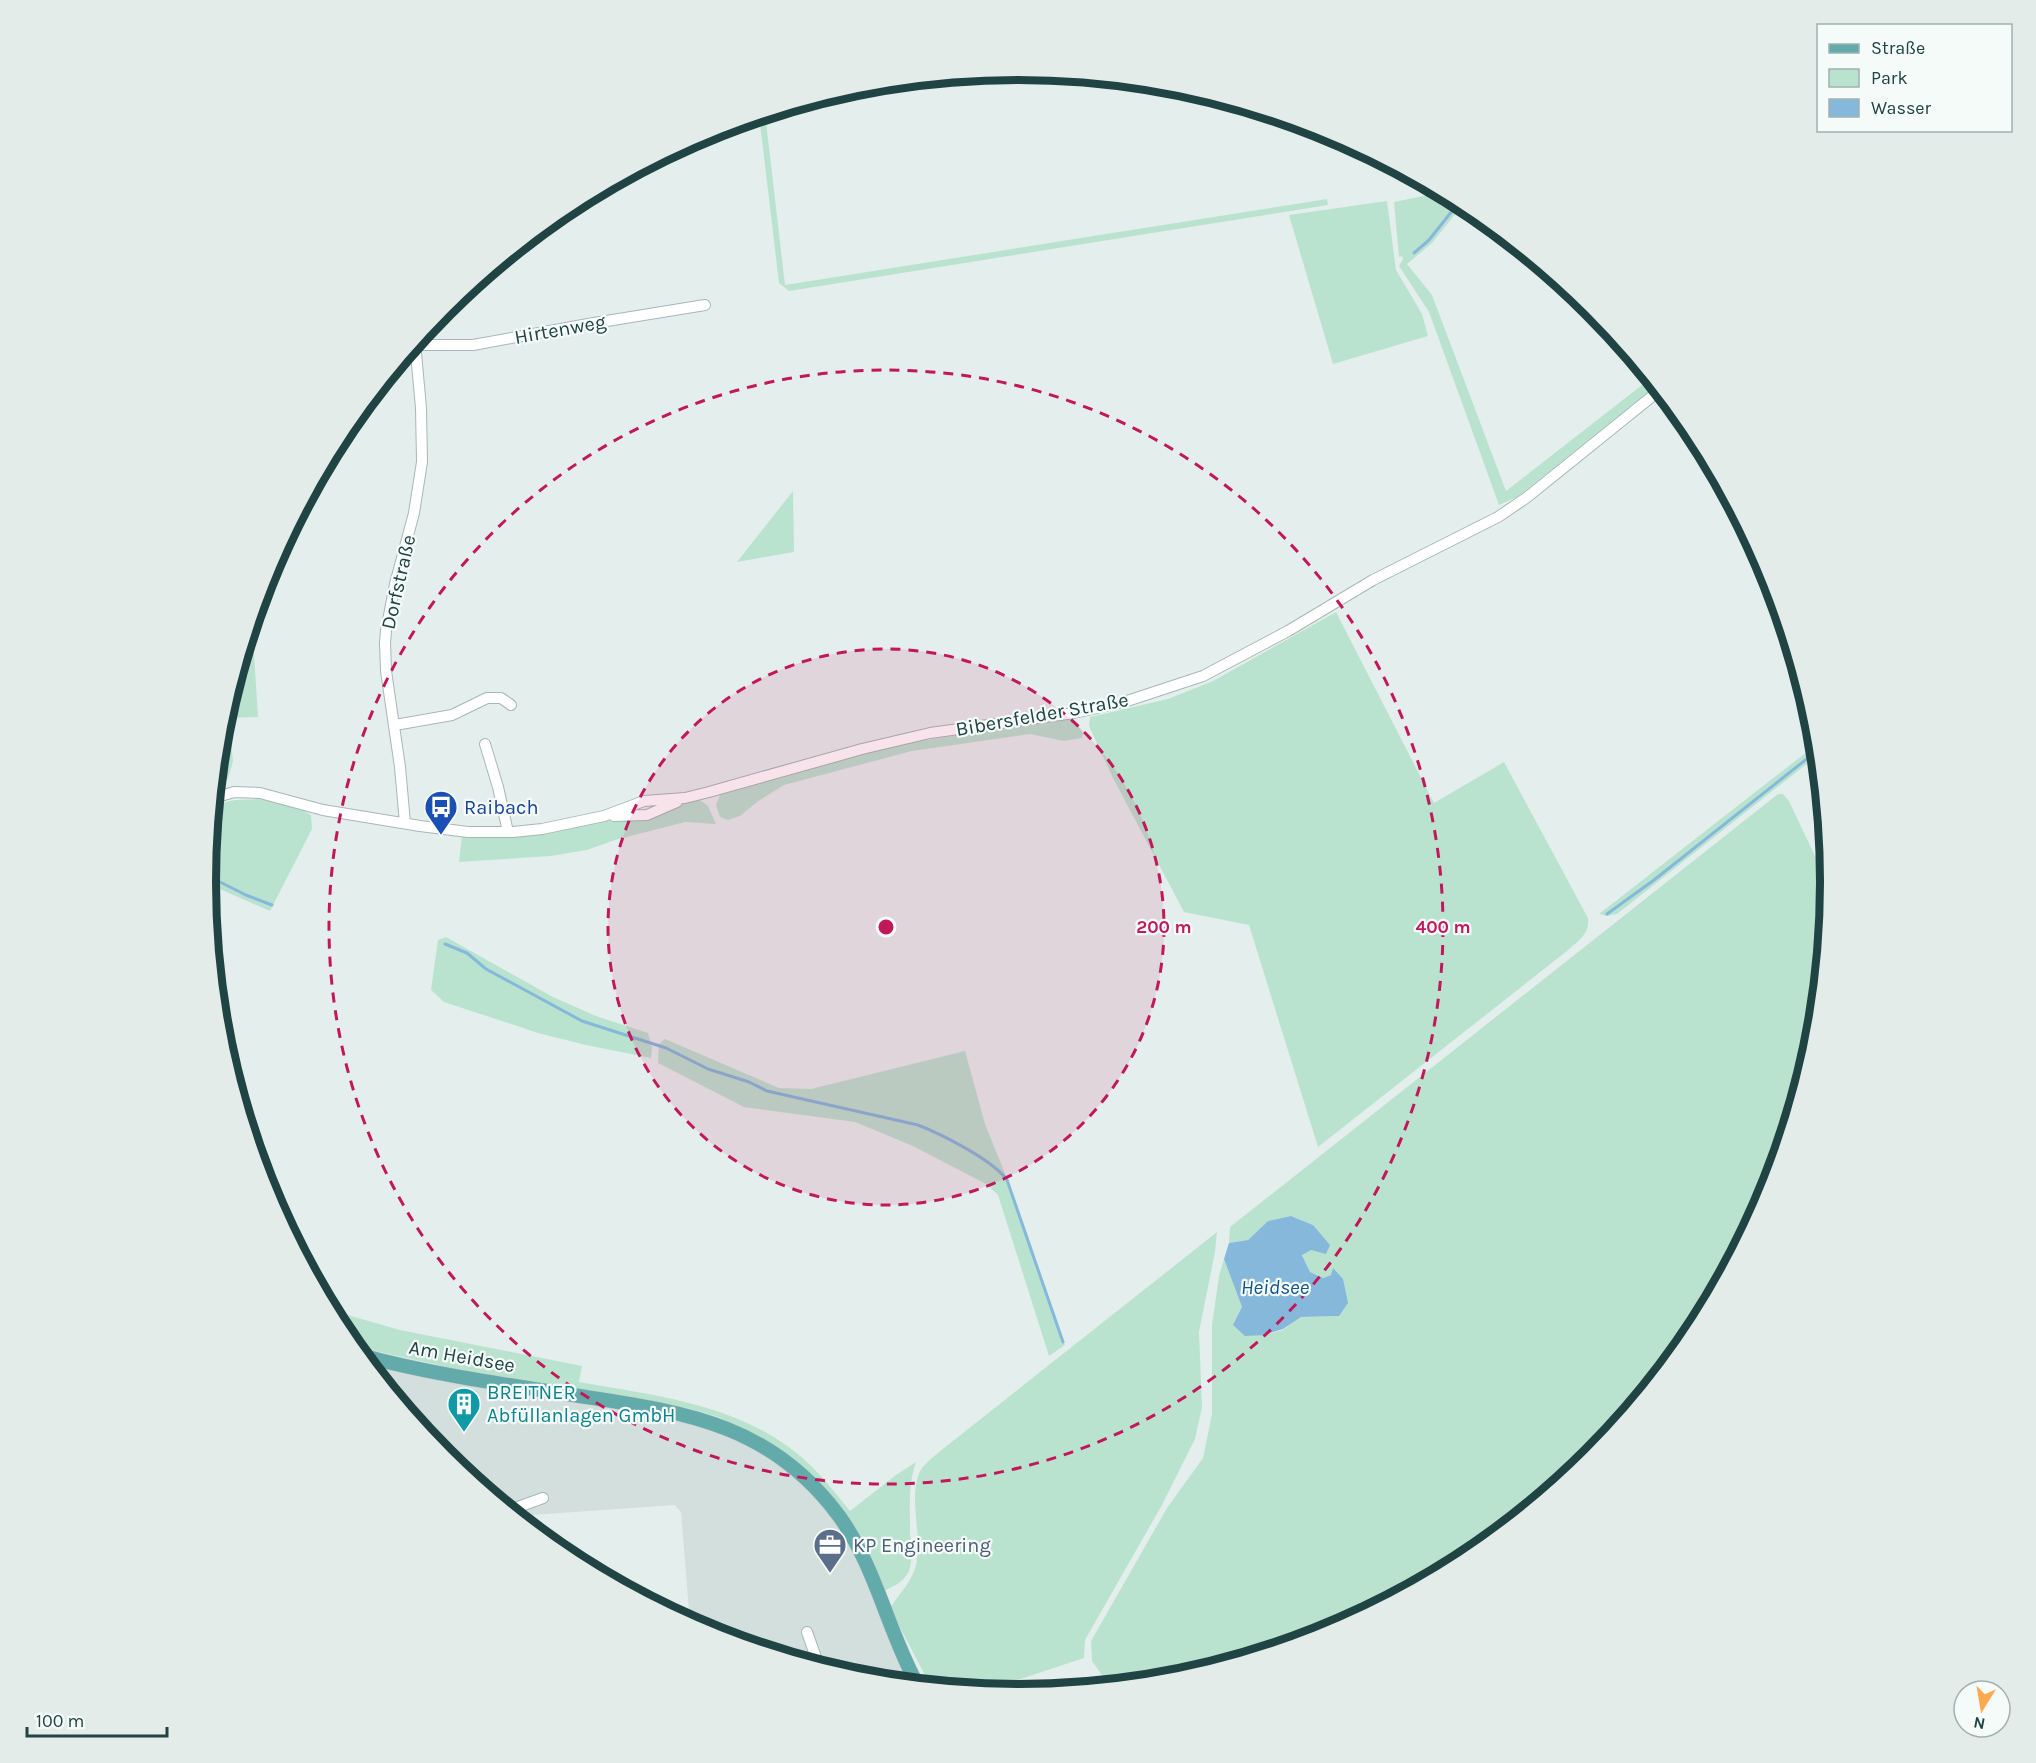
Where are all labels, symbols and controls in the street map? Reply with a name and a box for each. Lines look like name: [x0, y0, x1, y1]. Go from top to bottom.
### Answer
legend: [1817, 24, 2012, 132]
text: Straße: [1871, 37, 1925, 59]
text: Park: [1871, 67, 1908, 89]
text: Wasser: [1871, 97, 1932, 119]
street label: Hirtenweg: [513, 310, 608, 349]
street label: Dorfstraße: [376, 532, 421, 632]
street label: Bibersfelder Straße: [954, 688, 1130, 741]
bus stop icon: Raibach: [423, 789, 459, 836]
place label: Raibach: [464, 796, 538, 819]
text: 200 m: [1136, 916, 1192, 938]
text: 400 m: [1415, 916, 1471, 938]
centre of rings: [876, 917, 896, 937]
water label: Heidsee: [1241, 1275, 1310, 1299]
street label: Am Heidsee: [407, 1336, 517, 1377]
place label: BREITNER Abfüllanlagen GmbH: [487, 1381, 675, 1427]
building icon: BREITNER Abfüllanlagen GmbH: [446, 1386, 482, 1433]
office icon: KP Engineering: [812, 1527, 848, 1574]
place label: KP Engineering: [853, 1534, 991, 1557]
north arrow: [1952, 1679, 2012, 1739]
scale bar: [27, 1700, 166, 1738]
text: 100 m: [36, 1710, 84, 1732]
text: N: [1972, 1713, 1987, 1734]

